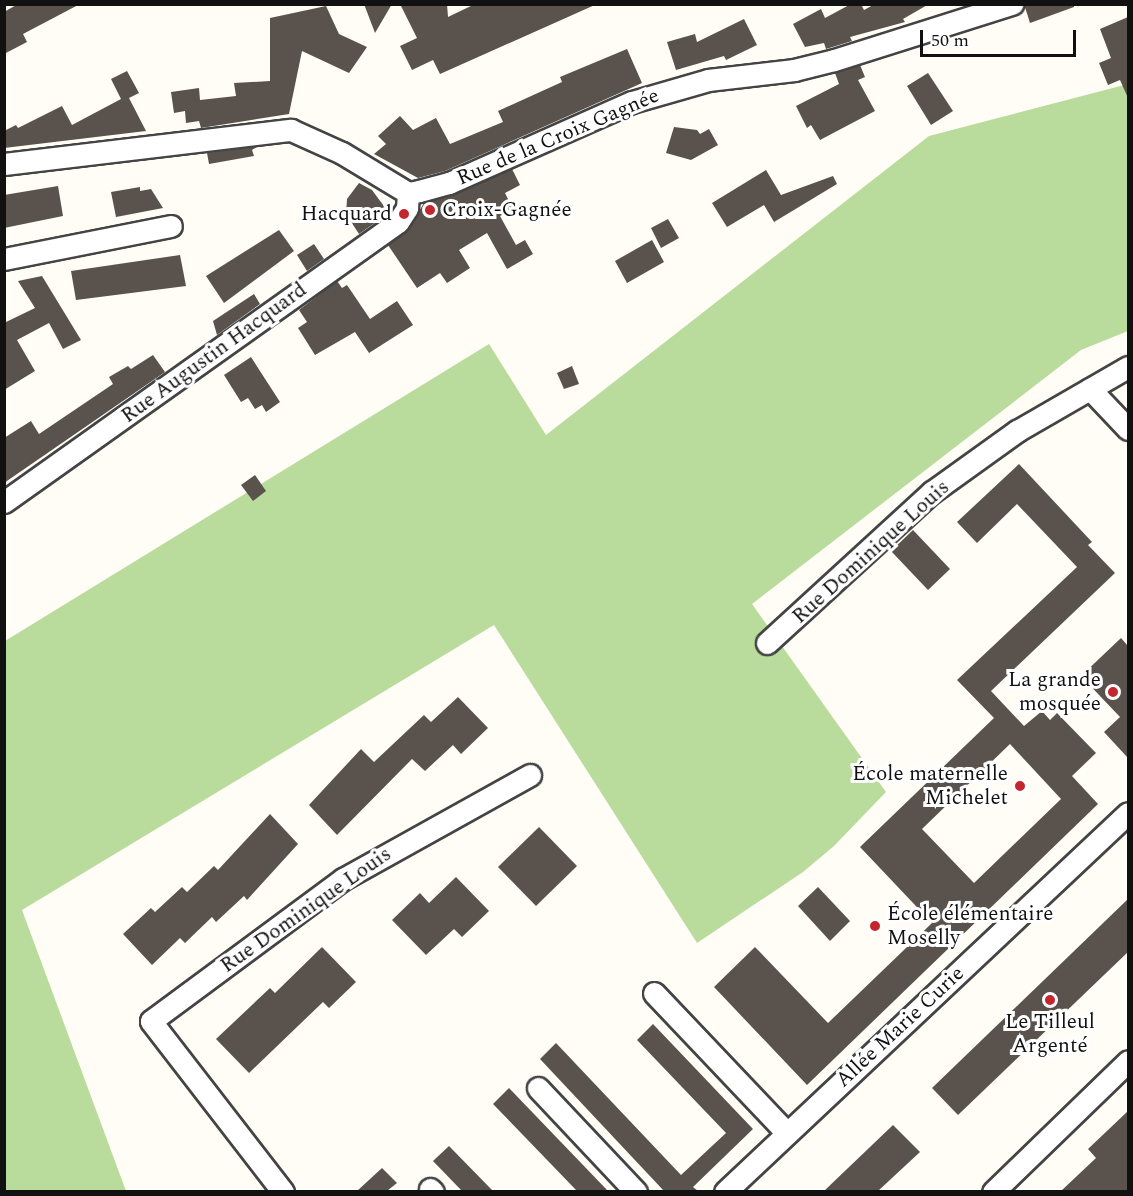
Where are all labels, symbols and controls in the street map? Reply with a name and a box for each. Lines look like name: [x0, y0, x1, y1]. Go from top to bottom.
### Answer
scale bar: [923, 18, 1079, 56]
text: 50 m: [931, 27, 969, 54]
street label: Rue de la Croix Gagnée: [453, 83, 663, 191]
place label: Croix-Gagnée: [442, 197, 572, 223]
place label: Hacquard: [301, 201, 392, 227]
marker: Croix-Gagnée: [423, 203, 437, 217]
marker: Hacquard: [397, 207, 411, 221]
street label: Rue Augustin Hacquard: [116, 277, 312, 429]
street label: Rue Dominique Louis: [787, 475, 955, 629]
place label: La grande mosquée: [1008, 667, 1101, 717]
marker: La grande mosquée: [1106, 685, 1120, 699]
place label: École maternelle Michelet: [852, 761, 1008, 811]
marker: École maternelle Michelet: [1013, 779, 1027, 793]
street label: Rue Dominique Louis: [216, 842, 396, 978]
place label: École élémentaire Moselly: [887, 901, 1053, 951]
marker: École élémentaire Moselly: [868, 919, 882, 933]
street label: Allée Marie Curie: [831, 961, 969, 1093]
marker: Le Tilleul Argenté: [1043, 993, 1057, 1007]
place label: Le Tilleul Argenté: [1005, 1009, 1095, 1059]

